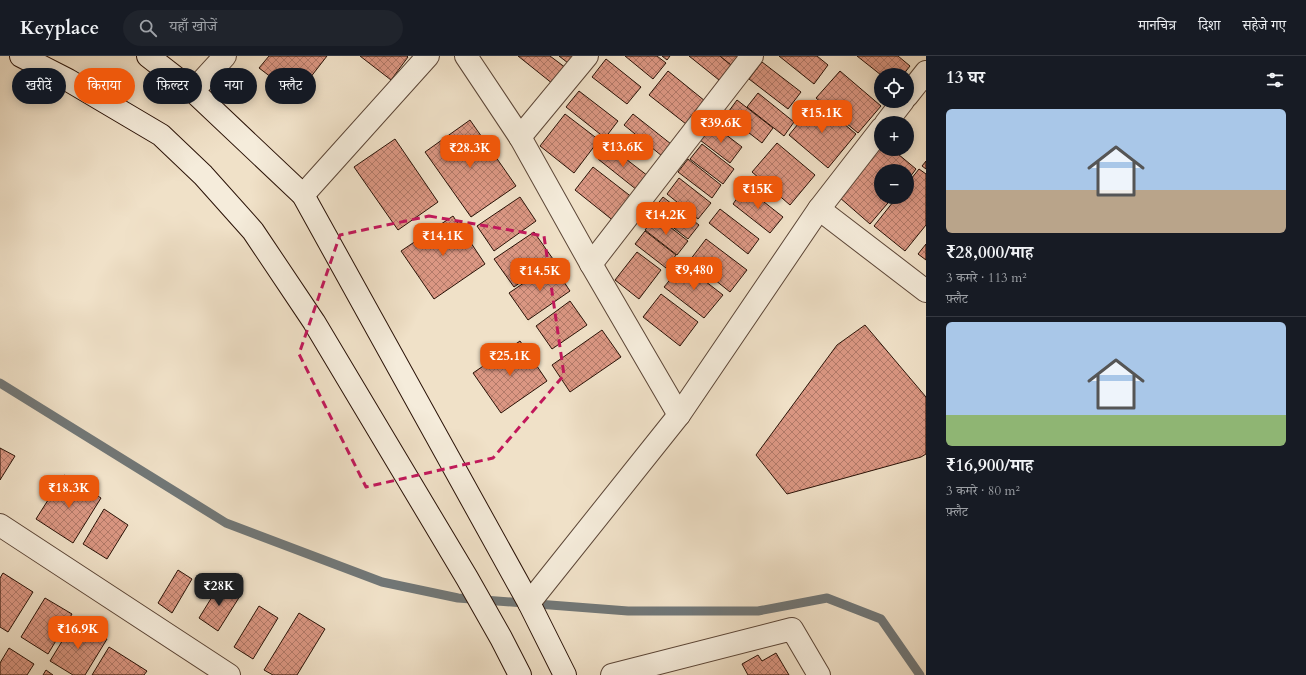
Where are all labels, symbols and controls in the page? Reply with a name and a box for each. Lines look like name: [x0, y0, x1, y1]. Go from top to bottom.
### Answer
search box: [123, 10, 403, 46]
text: Keyplace: [20, 15, 99, 41]
text: यहाँ खोजें: [169, 16, 217, 36]
text: मानचित्र: [1138, 16, 1176, 35]
text: दिशा: [1198, 16, 1220, 35]
text: सहेजे गए: [1242, 16, 1286, 35]
icon: search: [137, 17, 159, 39]
text: 13 घर: [946, 66, 985, 89]
chip: खरीदें: [12, 68, 66, 104]
chip: किराया: [74, 68, 135, 104]
chip: फ़िल्टर: [143, 68, 202, 104]
chip: नया: [210, 68, 257, 104]
chip: फ़्लैट: [265, 68, 316, 104]
map controls: [874, 68, 914, 204]
button: locate: [874, 68, 914, 108]
icon: filters: [1264, 69, 1286, 91]
pin: ₹15.1K: [789, 100, 855, 134]
text: ₹15.1K: [801, 104, 843, 122]
pin: ₹39.6K: [688, 110, 754, 144]
text: ₹39.6K: [700, 114, 742, 132]
button: +: [874, 116, 914, 156]
pin: ₹13.6K: [590, 134, 656, 168]
pin: ₹28.3K: [437, 135, 503, 169]
icon: home: [1080, 135, 1152, 207]
text: ₹13.6K: [602, 138, 644, 156]
text: ₹28.3K: [449, 139, 491, 157]
button: −: [874, 164, 914, 204]
pin: ₹15K: [734, 176, 782, 210]
text: ₹15K: [742, 180, 774, 198]
pin: ₹14.2K: [633, 202, 699, 236]
text: ₹14.2K: [645, 206, 687, 224]
pin: ₹14.1K: [410, 223, 476, 257]
text: ₹14.1K: [422, 227, 464, 245]
text: ₹28,000/माह: [946, 241, 1033, 264]
pin: ₹9,480: [661, 257, 727, 291]
pin: ₹14.5K: [507, 258, 573, 292]
text: ₹9,480: [675, 261, 713, 279]
text: ₹14.5K: [519, 262, 561, 280]
text: 3 कमरे · 113 m²: [946, 269, 1027, 287]
text: फ़्लैट: [946, 290, 968, 308]
pin: ₹25.1K: [477, 343, 543, 377]
text: ₹25.1K: [489, 347, 531, 365]
icon: home: [1080, 348, 1152, 420]
text: ₹16,900/माह: [946, 454, 1033, 477]
pin: ₹18.3K: [36, 475, 102, 509]
text: ₹18.3K: [48, 479, 90, 497]
text: 3 कमरे · 80 m²: [946, 482, 1020, 500]
text: फ़्लैट: [946, 503, 968, 521]
pin: ₹28K: [195, 573, 243, 607]
text: ₹28K: [203, 577, 235, 595]
pin: ₹16.9K: [45, 616, 111, 650]
text: ₹16.9K: [57, 620, 99, 638]

